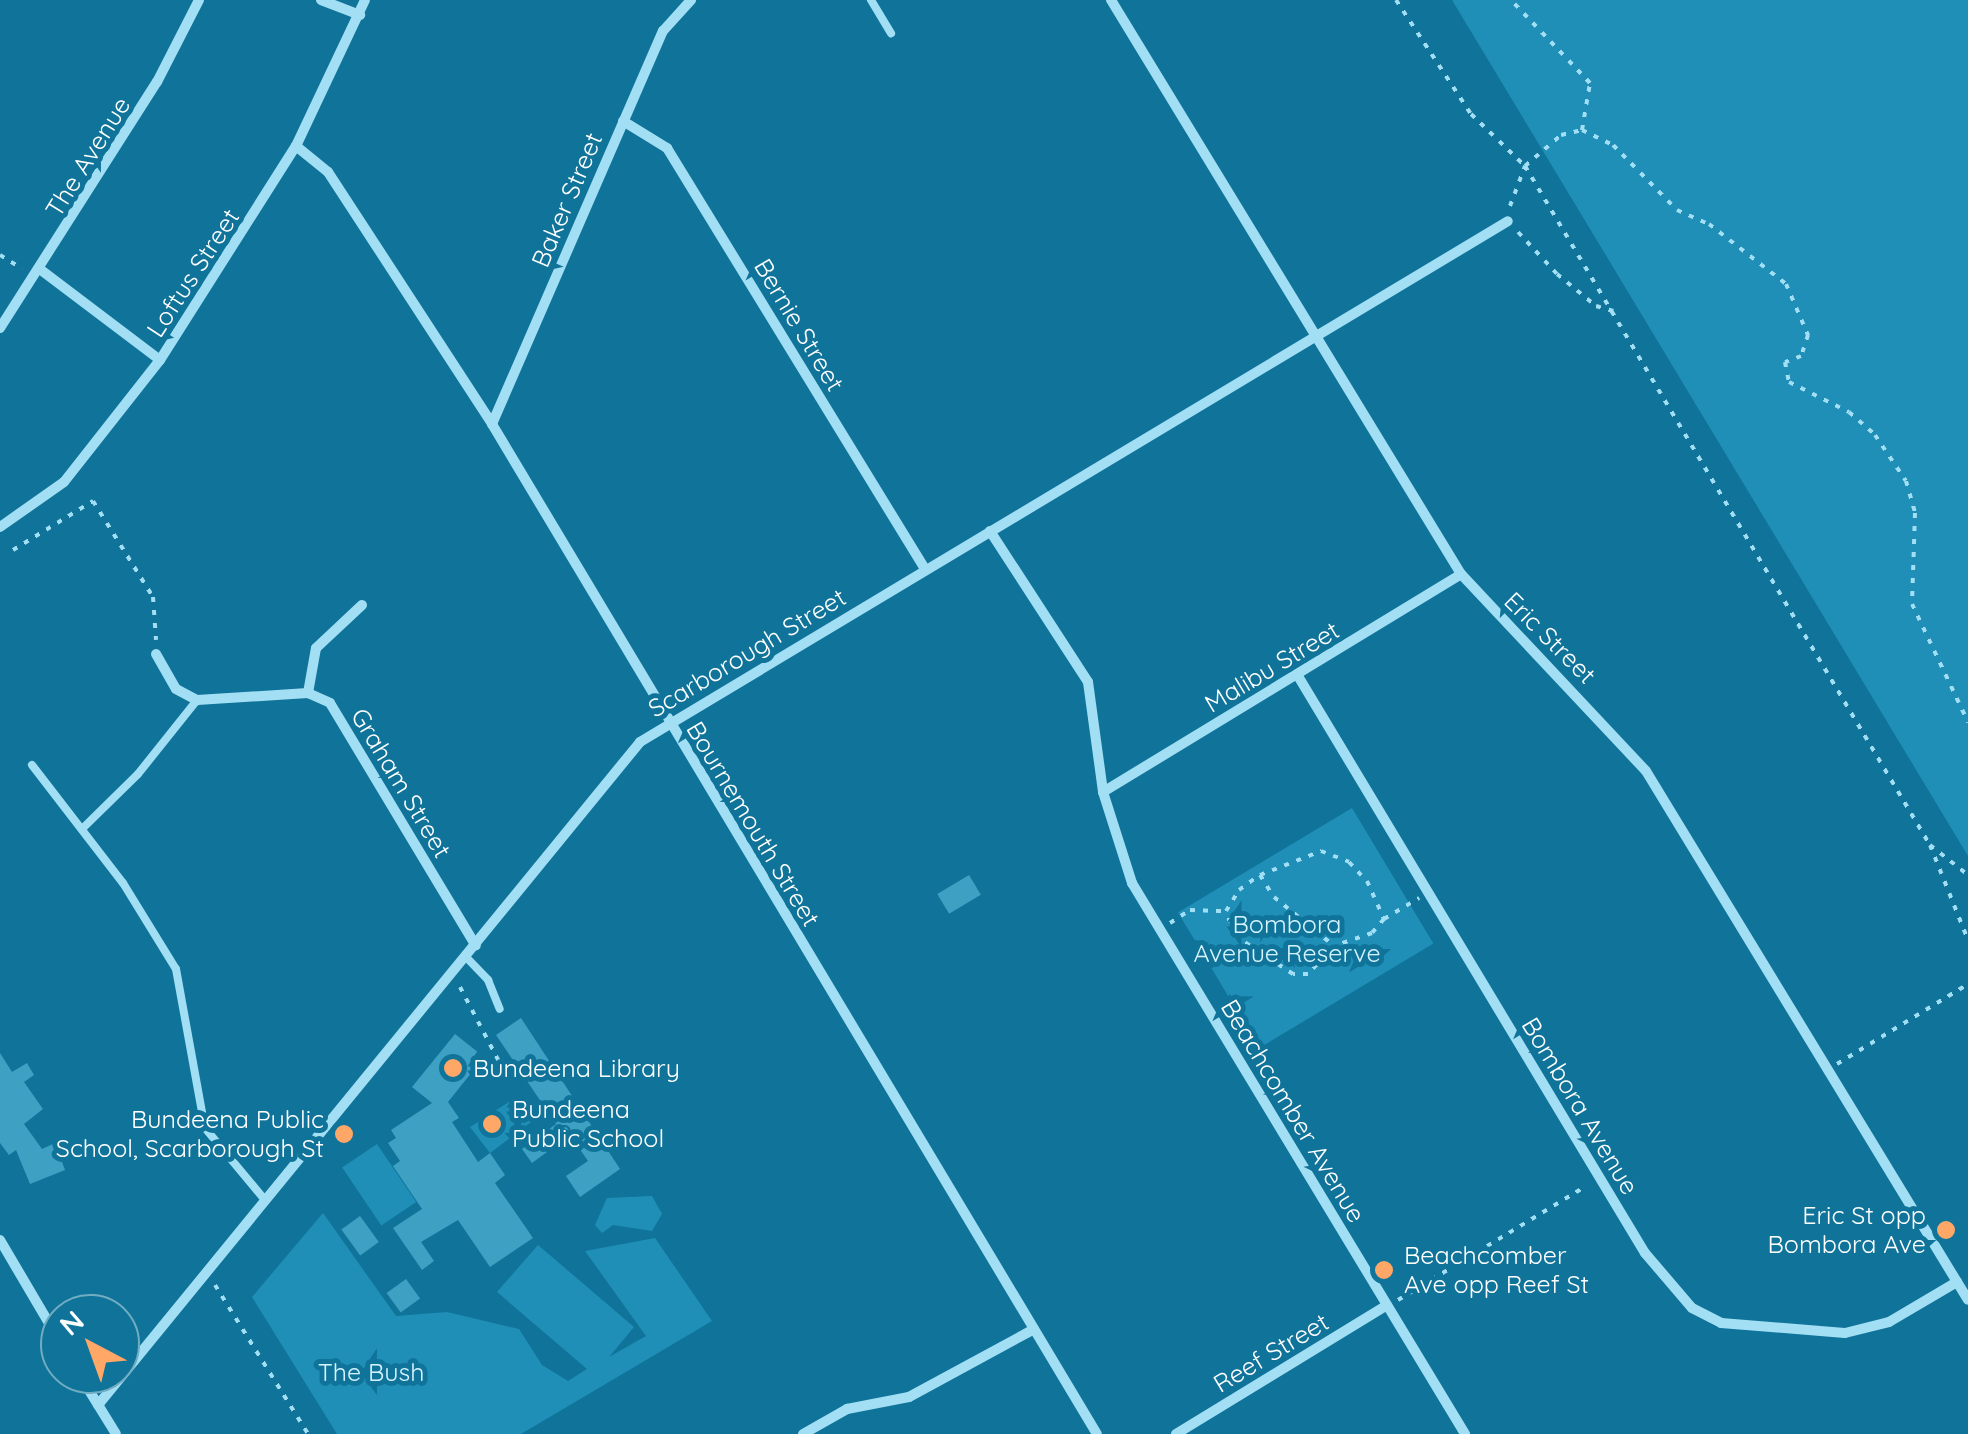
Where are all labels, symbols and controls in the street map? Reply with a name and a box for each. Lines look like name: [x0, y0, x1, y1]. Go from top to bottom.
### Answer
street label: The Avenue: [39, 91, 137, 223]
street label: Baker Street: [525, 128, 609, 272]
street label: Loftus Street: [140, 203, 246, 343]
street label: Bernie Street: [748, 253, 850, 397]
street label: Scarborough Street: [643, 582, 851, 724]
street label: Eric Street: [1498, 586, 1602, 690]
street label: Malibu Street: [1199, 615, 1345, 719]
street label: Graham Street: [345, 703, 457, 863]
street label: Bournemouth Street: [680, 716, 826, 932]
park label: Bombora Avenue Reserve: [1193, 910, 1381, 969]
street label: Beachcomber Avenue: [1215, 994, 1371, 1228]
street label: Bombora Avenue: [1515, 1012, 1645, 1200]
place label: Bundeena Library: [473, 1053, 680, 1083]
marker: Bundeena Library: [442, 1057, 464, 1079]
place label: Bundeena Public School: [512, 1095, 664, 1154]
place label: Bundeena Public School, Scarborough St: [56, 1105, 324, 1164]
marker: Bundeena Public School: [481, 1113, 503, 1135]
marker: Bundeena Public School, Scarborough St: [333, 1123, 355, 1145]
place label: Eric St opp Bombora Ave: [1768, 1201, 1926, 1260]
marker: Eric St opp Bombora Ave: [1935, 1219, 1957, 1241]
place label: Beachcomber Ave opp Reef St: [1404, 1241, 1589, 1300]
marker: Beachcomber Ave opp Reef St: [1373, 1259, 1395, 1281]
north arrow: [40, 1294, 140, 1394]
text: N: [52, 1303, 91, 1342]
street label: Reef Street: [1208, 1307, 1334, 1399]
park label: The Bush: [318, 1357, 424, 1387]

